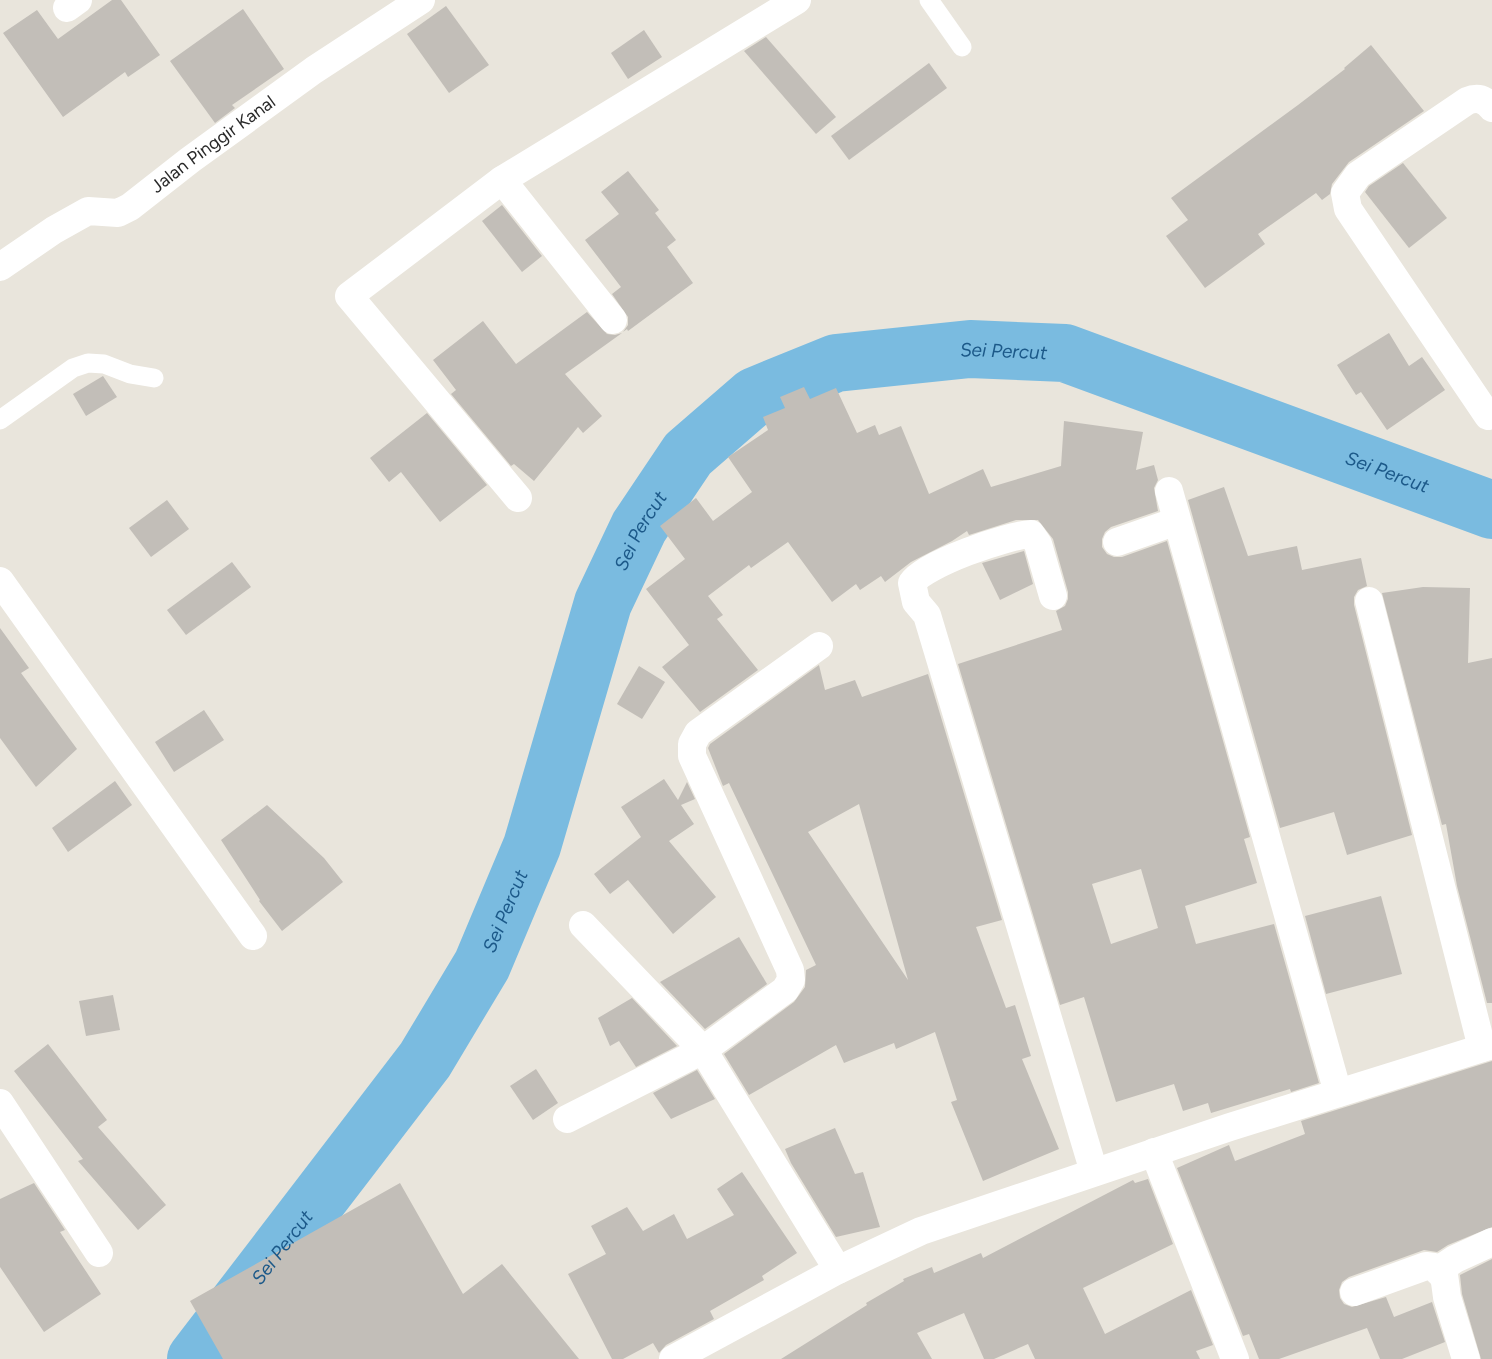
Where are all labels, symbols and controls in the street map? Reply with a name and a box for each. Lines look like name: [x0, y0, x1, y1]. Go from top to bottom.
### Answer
street label: Jalan Pinggir Kanal: [146, 91, 280, 198]
water label: Sei Percut: [959, 338, 1048, 364]
water label: Sei Percut: [1342, 446, 1433, 498]
water label: Sei Percut: [609, 486, 672, 574]
water label: Sei Percut: [478, 866, 533, 956]
water label: Sei Percut: [246, 1205, 318, 1289]

